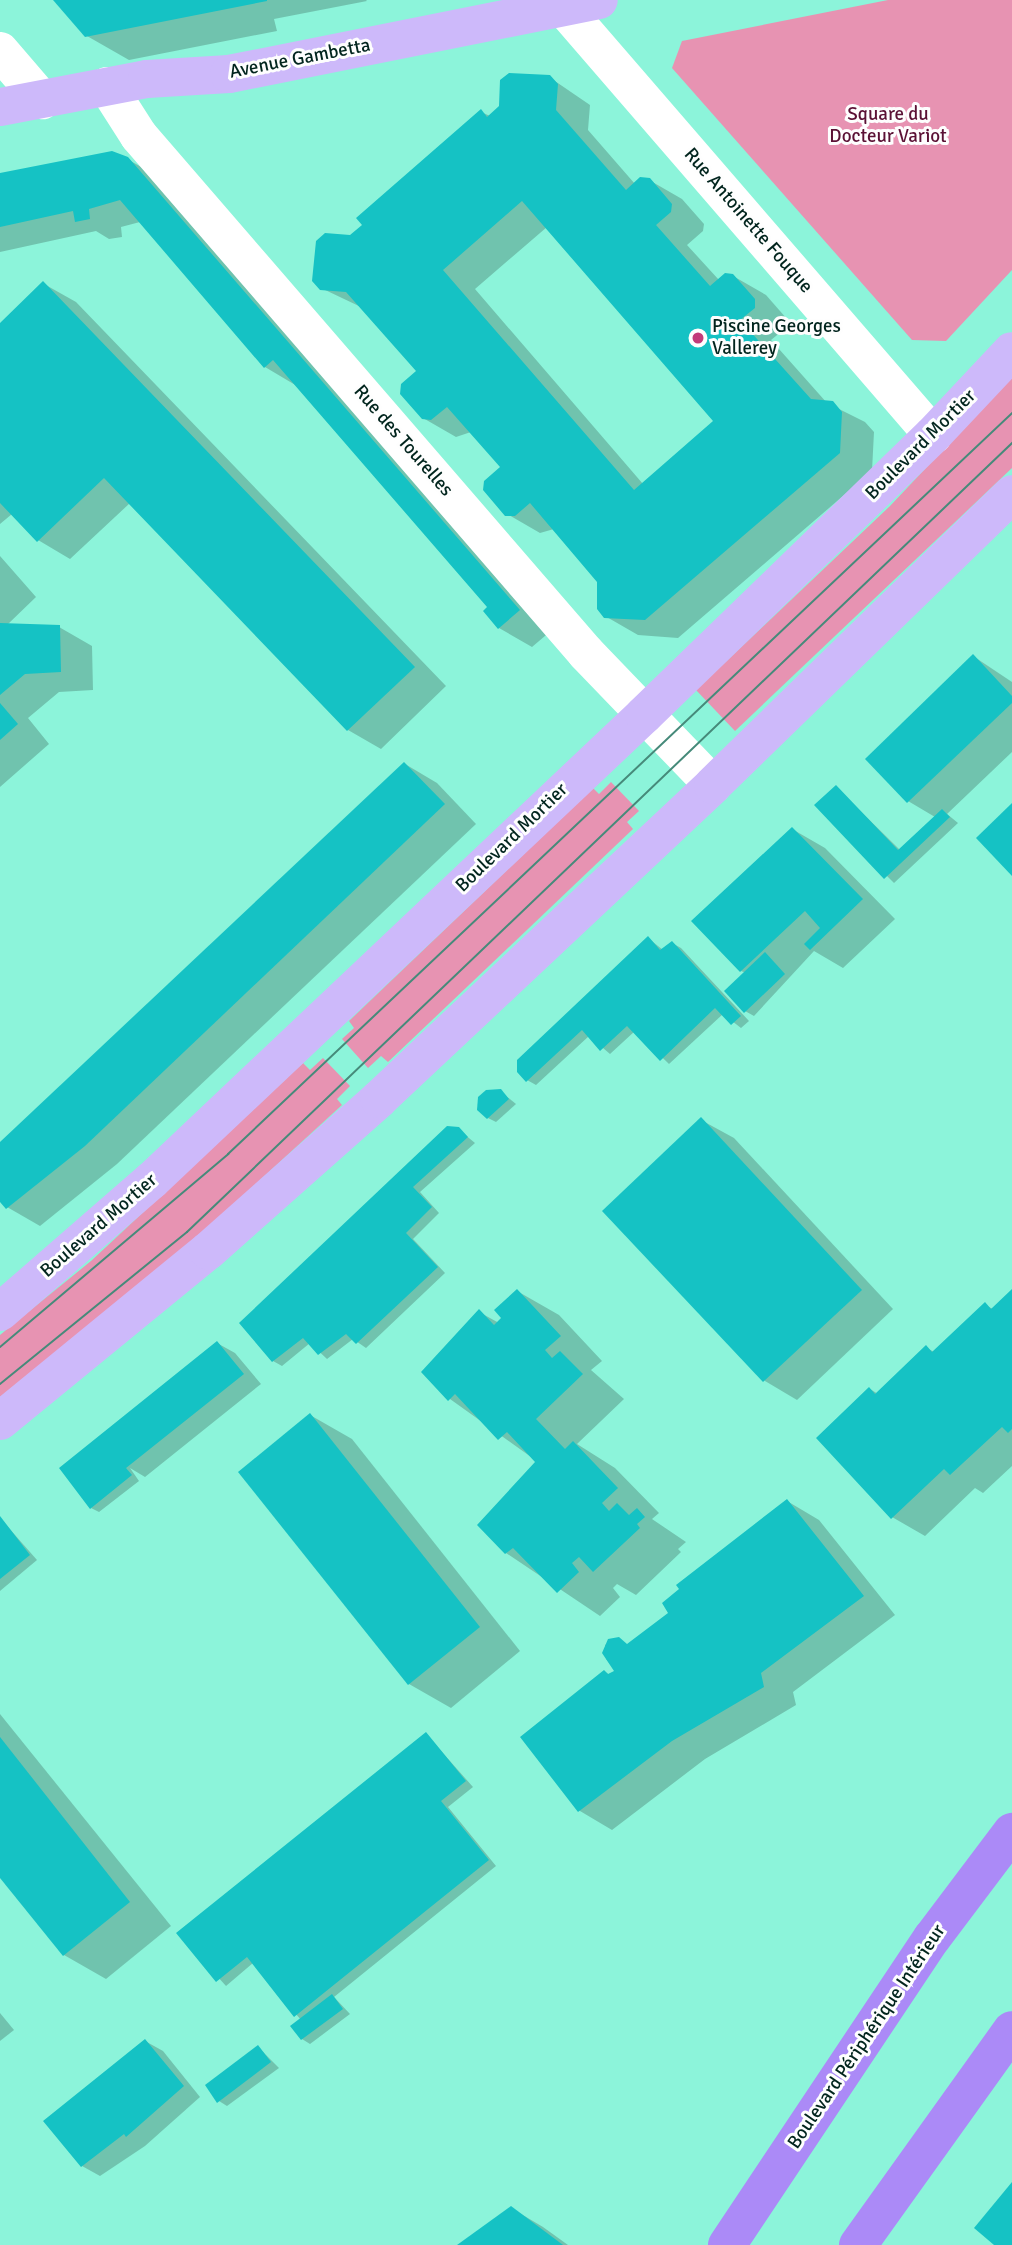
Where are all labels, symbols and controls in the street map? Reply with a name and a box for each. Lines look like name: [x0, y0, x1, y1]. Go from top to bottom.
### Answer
street label: Avenue Gambetta: [228, 34, 372, 84]
park label: Square du Docteur Variot: [829, 104, 947, 148]
street label: Rue Antoinette Fouque: [679, 144, 817, 298]
place label: Piscine Georges Vallerey: [712, 316, 841, 360]
marker: Piscine Georges Vallerey: [690, 330, 706, 346]
street label: Rue des Tourelles: [349, 381, 457, 501]
street label: Boulevard Mortier: [861, 385, 981, 505]
street label: Boulevard Mortier: [451, 779, 573, 897]
street label: Boulevard Mortier: [36, 1169, 162, 1283]
street label: Boulevard Périphérique Intérieur: [783, 1920, 951, 2154]

